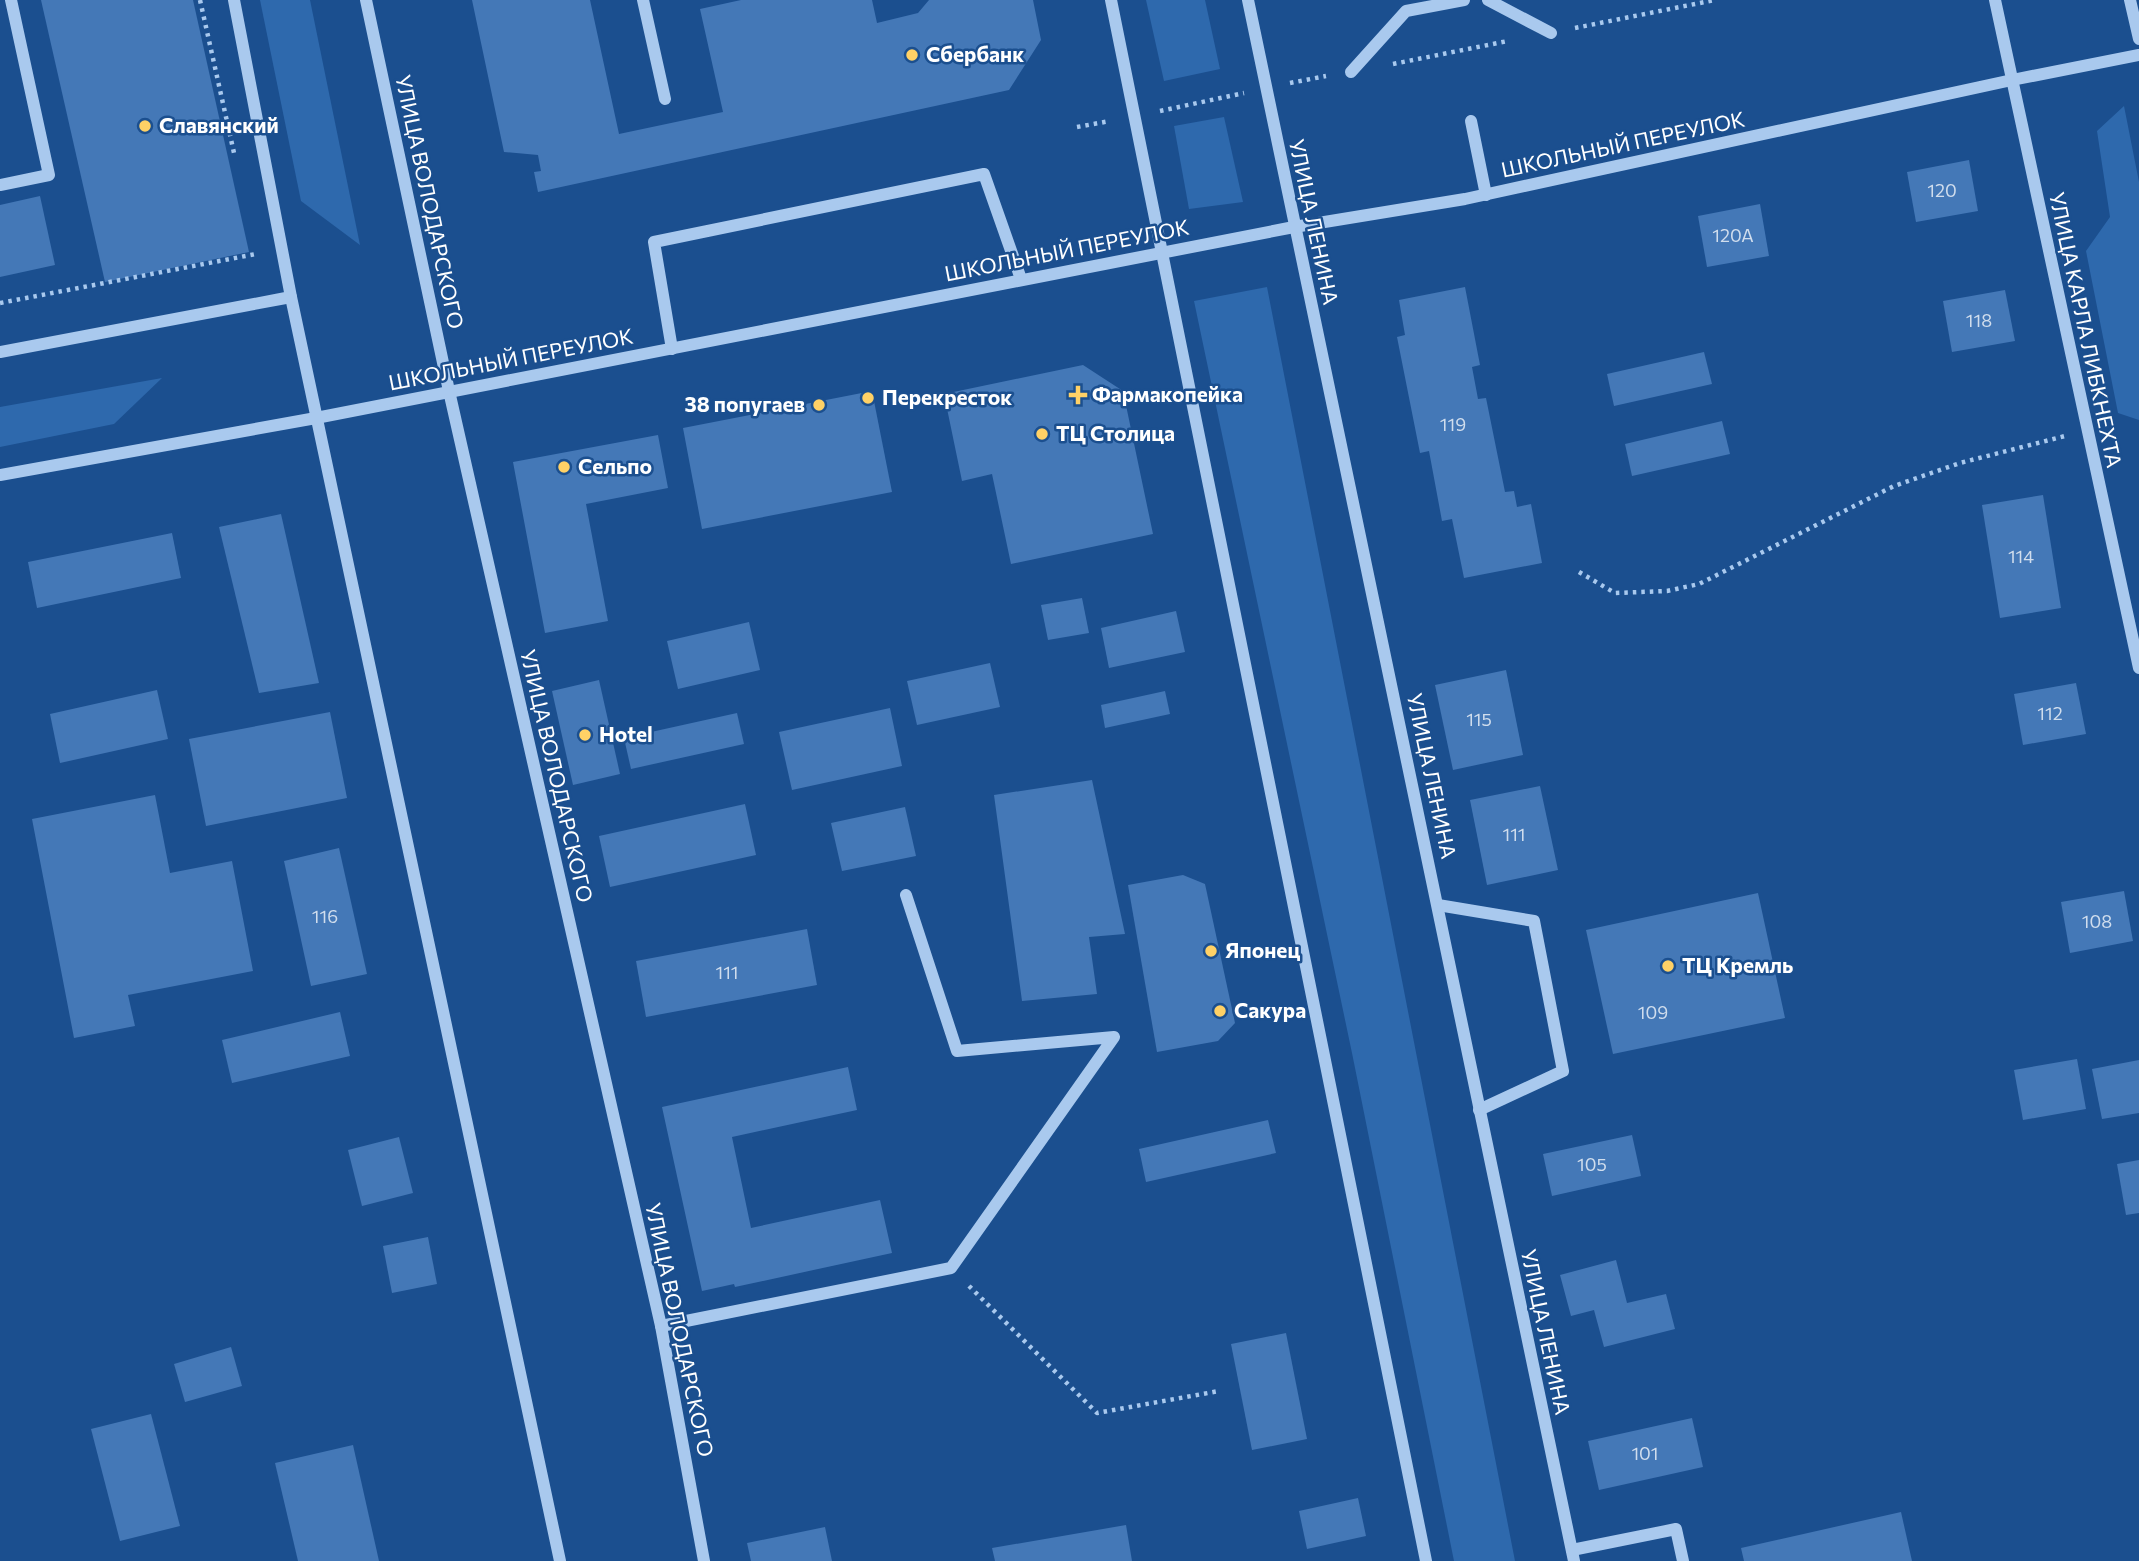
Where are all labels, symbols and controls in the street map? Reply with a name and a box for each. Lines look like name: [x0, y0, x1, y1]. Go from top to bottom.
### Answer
place label: Сбербанк: [926, 41, 1024, 66]
marker: Сбербанк: [904, 47, 920, 63]
street label: УЛИЦА ВОЛОДАРСКОГО: [391, 72, 470, 331]
street label: ШКОЛЬНЫЙ ПЕРЕУЛОК: [1499, 105, 1747, 182]
place label: Славянский: [159, 112, 279, 137]
marker: Славянский: [137, 118, 153, 134]
street label: УЛИЦА ЛЕНИНА: [1285, 137, 1344, 307]
house number: 120: [1927, 179, 1957, 201]
street label: УЛИЦА КАРЛА ЛИБКНЕХТА: [2045, 190, 2128, 470]
street label: ШКОЛЬНЫЙ ПЕРЕУЛОК: [942, 214, 1191, 286]
house number: 120А: [1712, 224, 1754, 246]
house number: 118: [1966, 309, 1992, 331]
street label: ШКОЛЬНЫЙ ПЕРЕУЛОК: [386, 323, 635, 395]
place label: Фармакопейка: [1092, 381, 1243, 406]
place label: Перекресток: [882, 384, 1012, 409]
marker: Фармакопейка: [1070, 387, 1086, 403]
marker: Перекресток: [860, 390, 876, 406]
place label: 38 попугаев: [685, 391, 805, 416]
marker: 38 попугаев: [811, 397, 827, 413]
house number: 119: [1440, 413, 1466, 435]
place label: ТЦ Столица: [1056, 420, 1175, 445]
marker: ТЦ Столица: [1034, 426, 1050, 442]
place label: Сельпо: [578, 453, 652, 478]
marker: Сельпо: [556, 459, 572, 475]
house number: 114: [2008, 545, 2034, 567]
street label: УЛИЦА ВОЛОДАРСКОГО: [516, 647, 599, 905]
street label: УЛИЦА ЛЕНИНА: [1403, 691, 1462, 861]
house number: 112: [2037, 702, 2063, 724]
house number: 115: [1466, 708, 1492, 730]
place label: Hotel: [599, 721, 653, 746]
marker: Hotel: [577, 727, 593, 743]
house number: 111: [1502, 823, 1526, 845]
house number: 116: [312, 905, 338, 927]
house number: 108: [2082, 910, 2112, 932]
place label: Японец: [1225, 937, 1300, 962]
marker: Японец: [1203, 943, 1219, 959]
place label: ТЦ Кремль: [1682, 952, 1793, 977]
marker: ТЦ Кремль: [1660, 958, 1676, 974]
house number: 111: [715, 961, 739, 983]
place label: Сакура: [1234, 997, 1306, 1022]
house number: 109: [1638, 1001, 1668, 1023]
marker: Сакура: [1212, 1003, 1228, 1019]
house number: 105: [1577, 1153, 1607, 1175]
street label: УЛИЦА ВОЛОДАРСКОГО: [641, 1200, 720, 1459]
street label: УЛИЦА ЛЕНИНА: [1517, 1247, 1576, 1417]
house number: 101: [1631, 1442, 1659, 1464]

